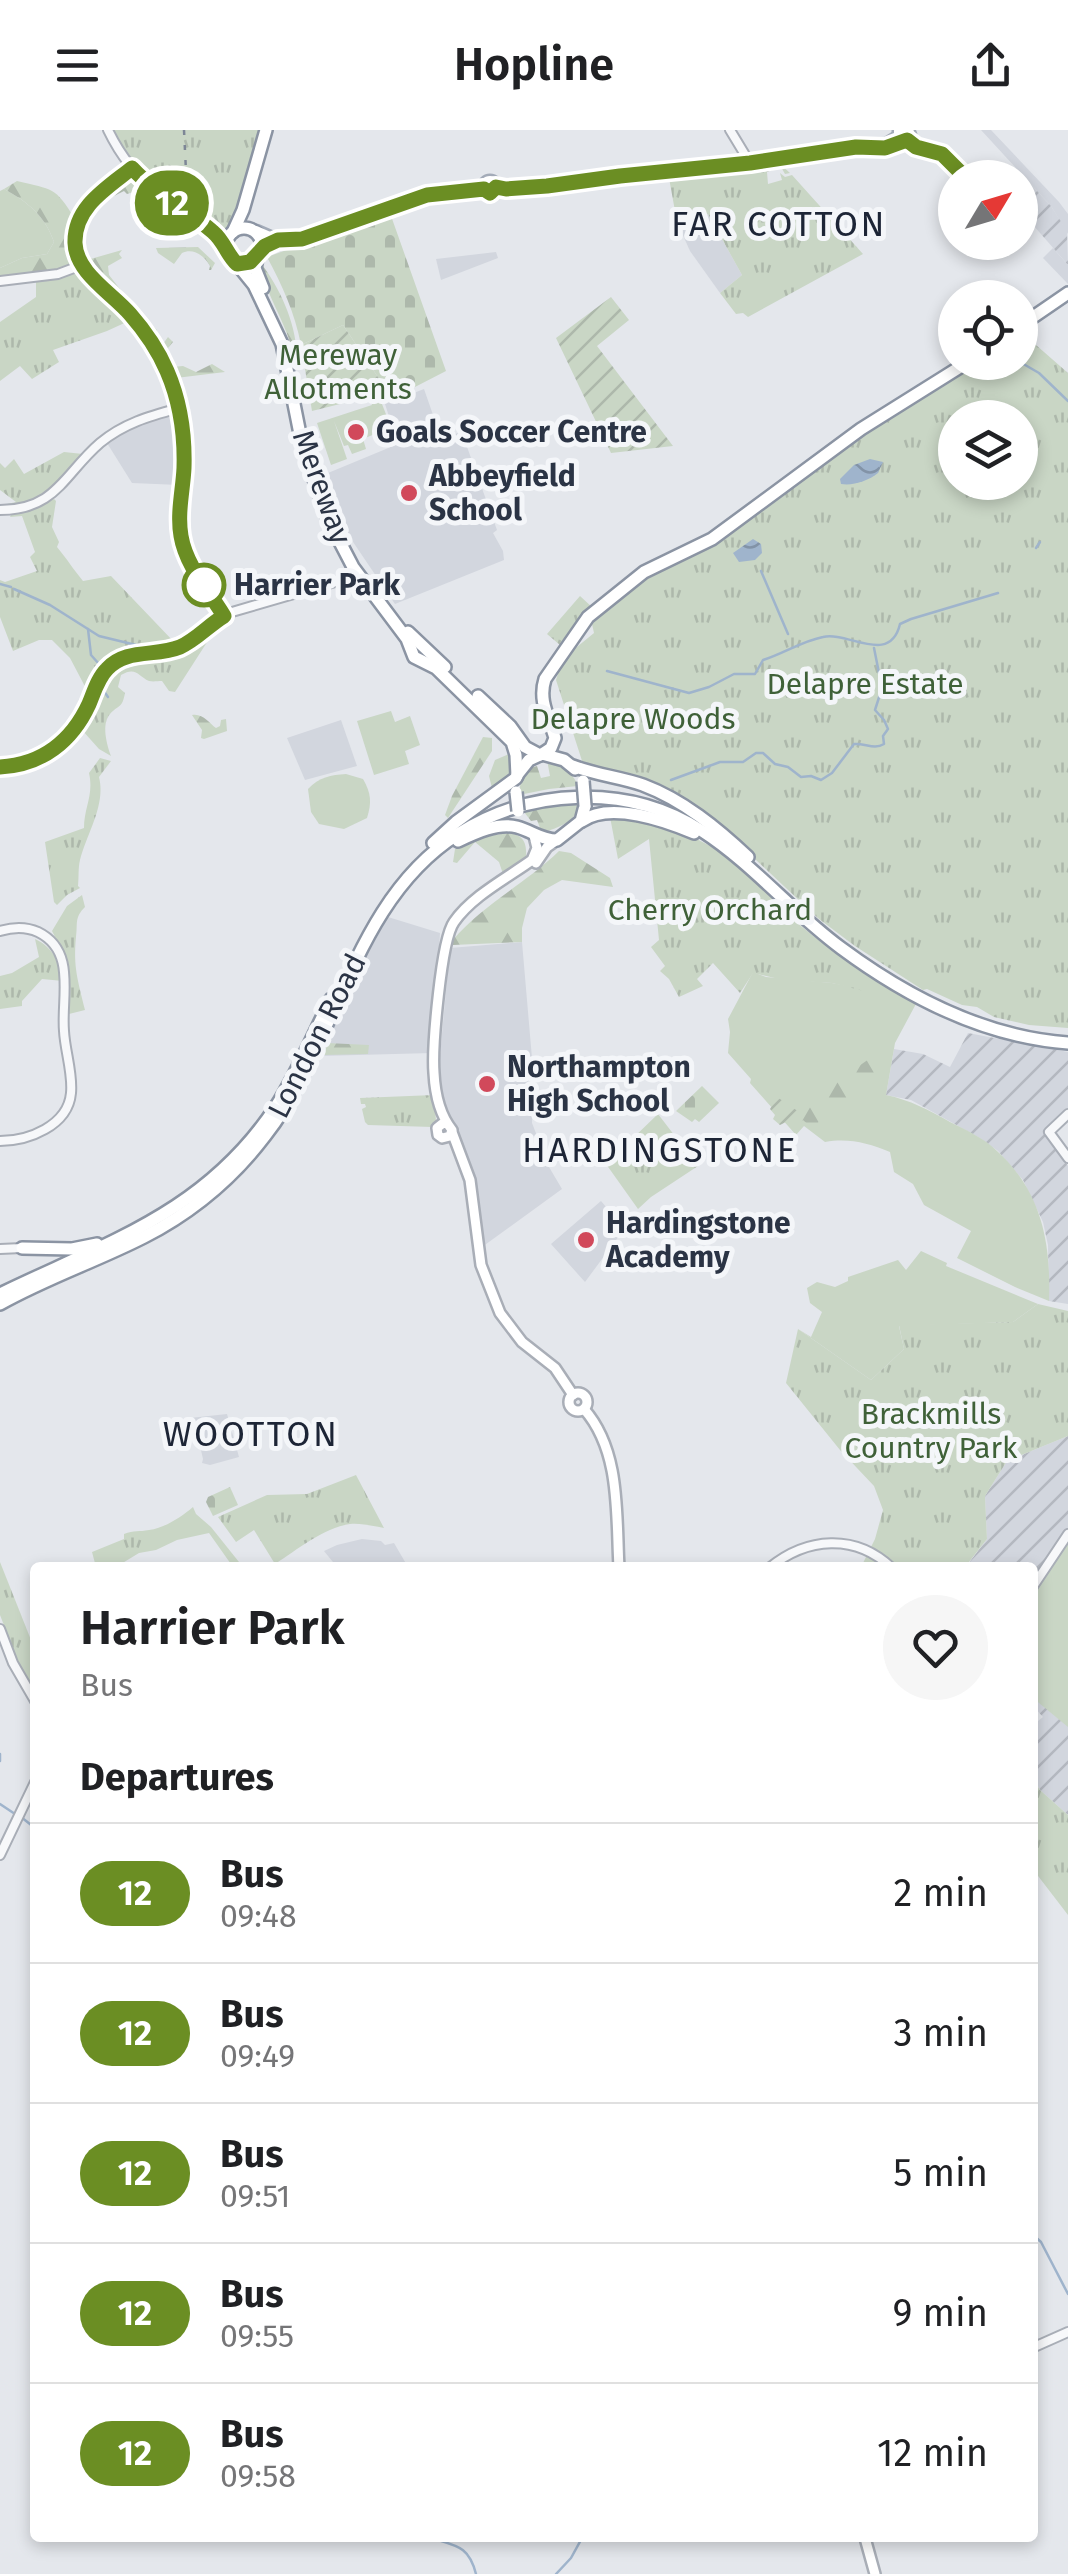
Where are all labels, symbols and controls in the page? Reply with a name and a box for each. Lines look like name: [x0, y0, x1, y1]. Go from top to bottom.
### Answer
icon: menu: [50, 38, 105, 93]
text: Hopline: [454, 38, 614, 92]
icon: share: [963, 38, 1018, 93]
north arrow: [938, 160, 1038, 260]
map controls: [938, 160, 1038, 500]
line badge: 12: [127, 170, 217, 236]
text: 12: [155, 182, 189, 224]
district label: FAR COTTON: [671, 203, 887, 245]
button: locate: [938, 280, 1038, 380]
park label: Mereway Allotments: [264, 337, 412, 407]
button: layers: [938, 400, 1038, 500]
place label: Goals Soccer Centre: [376, 414, 647, 450]
marker: Goals Soccer Centre: [345, 421, 367, 443]
street label: Mereway: [285, 425, 359, 549]
place label: Abbeyfield School: [428, 458, 576, 528]
marker: Abbeyfield School: [398, 482, 420, 504]
marker: Harrier Park: [183, 564, 225, 606]
place label: Harrier Park: [234, 567, 401, 603]
park label: Delapre Estate: [766, 666, 964, 702]
park label: Delapre Woods: [531, 701, 735, 737]
park label: Cherry Orchard: [608, 892, 812, 928]
street label: London Road: [260, 948, 374, 1124]
place label: Northampton High School: [507, 1049, 691, 1119]
marker: Northampton High School: [476, 1073, 498, 1095]
district label: HARDINGSTONE: [522, 1129, 798, 1171]
place label: Hardingstone Academy: [605, 1205, 791, 1275]
marker: Hardingstone Academy: [575, 1229, 597, 1251]
park label: Brackmills Country Park: [845, 1396, 1018, 1466]
district label: WOOTTON: [163, 1413, 339, 1455]
button: heart: [883, 1595, 988, 1700]
text: Harrier Park: [80, 1599, 345, 1657]
text: Bus: [80, 1666, 133, 1704]
text: Departures: [80, 1754, 274, 1800]
text: Bus: [220, 1851, 284, 1897]
text: 2 min: [894, 1870, 988, 1916]
text: 12: [118, 1872, 152, 1914]
text: 09:48: [220, 1897, 297, 1935]
text: Bus: [220, 1991, 284, 2037]
text: 3 min: [893, 2010, 988, 2056]
text: 12: [118, 2012, 152, 2054]
text: 09:49: [220, 2037, 295, 2075]
text: Bus: [220, 2131, 284, 2177]
text: 5 min: [893, 2150, 988, 2196]
text: 12: [118, 2152, 152, 2194]
text: 09:51: [220, 2177, 290, 2215]
text: Bus: [220, 2271, 284, 2317]
text: 9 min: [892, 2290, 988, 2336]
text: 12: [118, 2292, 152, 2334]
text: 09:55: [220, 2317, 294, 2355]
text: Bus: [220, 2411, 284, 2457]
text: 12 min: [877, 2430, 988, 2476]
text: 12: [118, 2432, 152, 2474]
text: 09:58: [220, 2457, 296, 2495]

